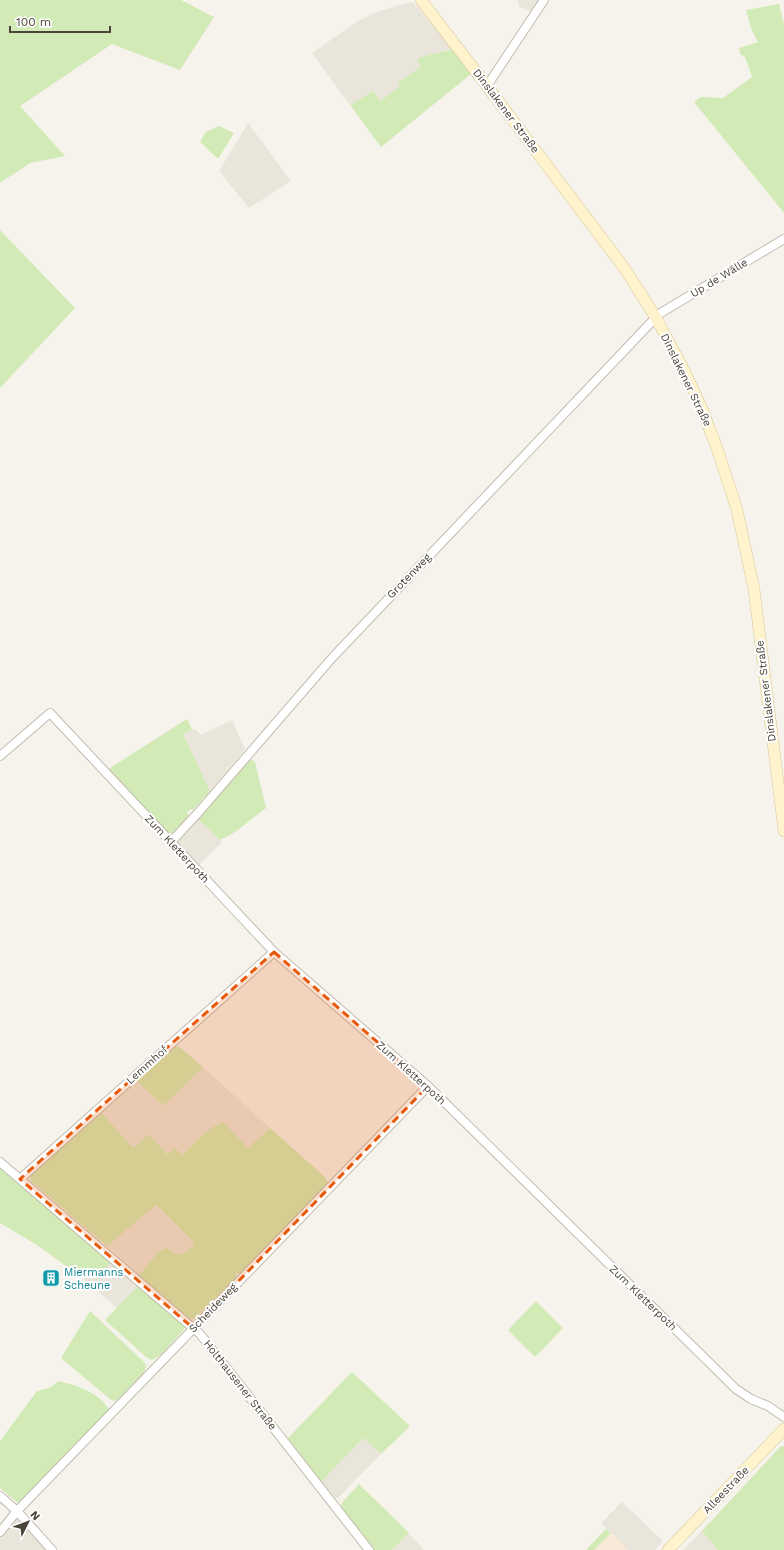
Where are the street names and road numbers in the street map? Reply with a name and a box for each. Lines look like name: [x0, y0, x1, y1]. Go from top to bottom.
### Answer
street label: Dinslakener Straße: [470, 66, 542, 156]
street label: Up de Wälle: [688, 256, 750, 300]
street label: Dinslakener Straße: [658, 331, 714, 429]
street label: Grotenweg: [384, 551, 434, 601]
street label: Dinslakener Straße: [753, 640, 779, 742]
street label: Zum Kletterpoth: [142, 812, 212, 886]
street label: Zum Kletterpoth: [374, 1039, 448, 1107]
street label: Lemmhof: [124, 1043, 171, 1087]
street label: Zum Kletterpoth: [607, 1263, 679, 1333]
street label: Scheideweg: [186, 1280, 240, 1335]
street label: Holthausener Straße: [201, 1337, 279, 1433]
street label: Alleestraße: [700, 1464, 752, 1516]

